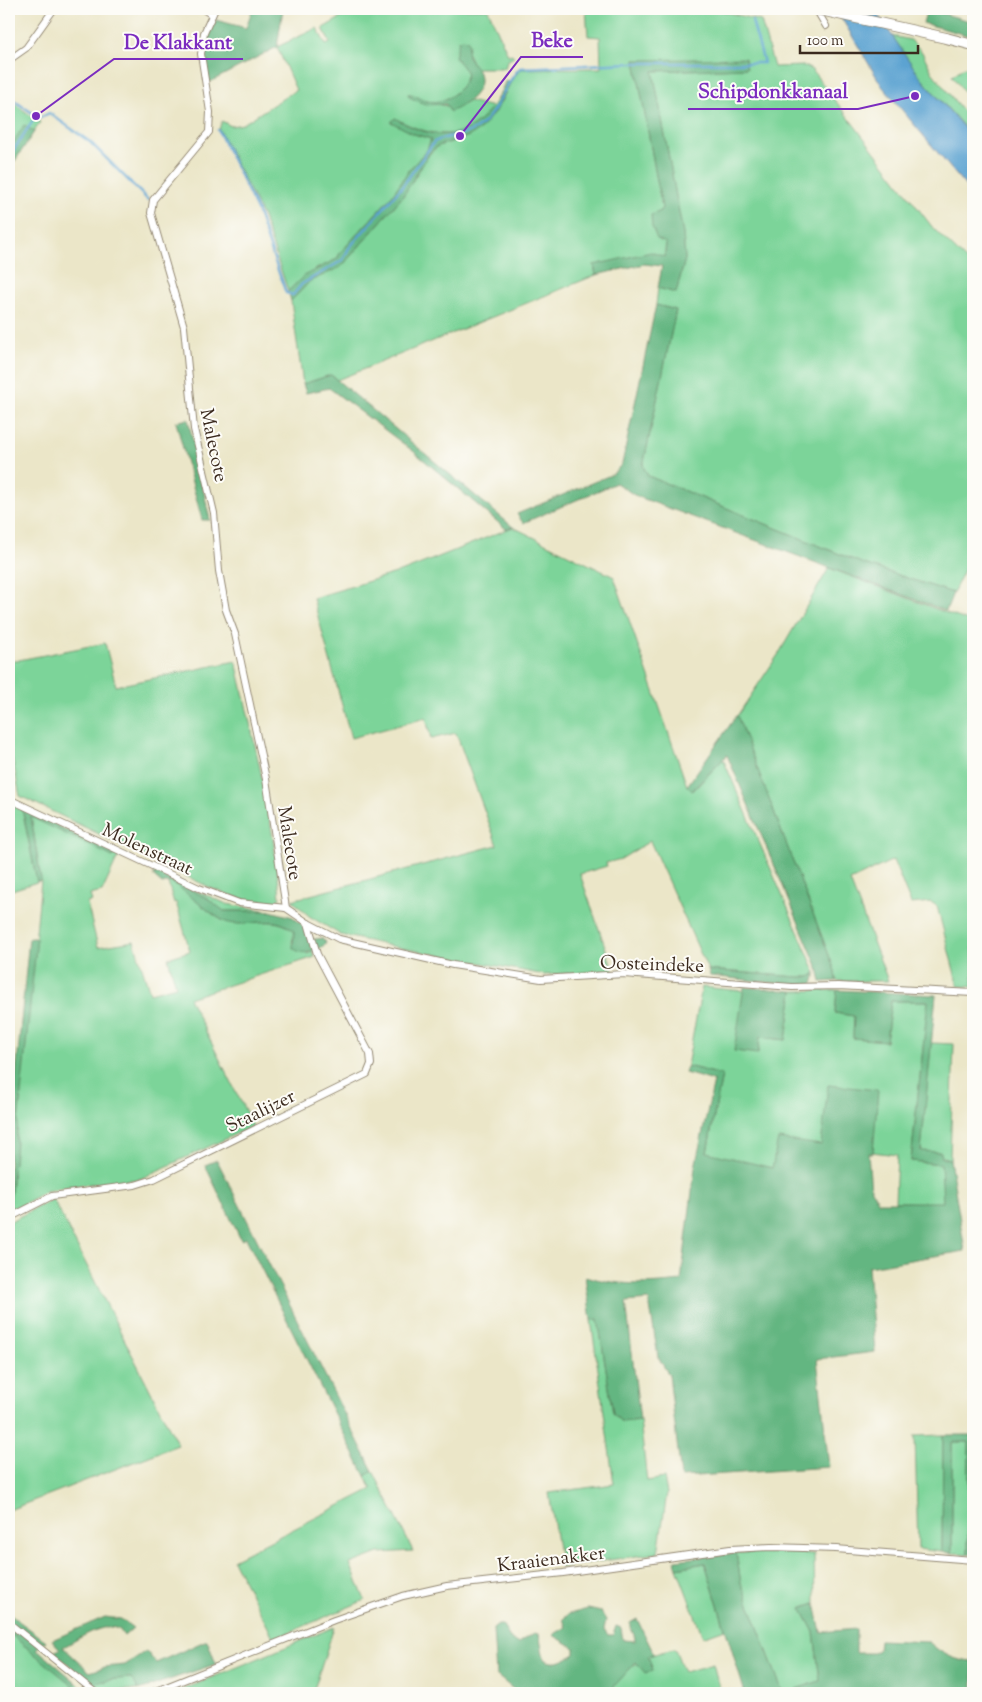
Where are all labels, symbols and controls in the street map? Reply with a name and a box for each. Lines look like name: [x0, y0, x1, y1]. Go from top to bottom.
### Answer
callout: Beke: [521, 22, 583, 57]
scale bar: [800, 22, 917, 54]
callout: De Klakkant: [114, 24, 243, 59]
text: Beke: [531, 28, 573, 57]
text: De Klakkant: [124, 30, 232, 59]
text: 100 m: [807, 31, 844, 52]
callout: Schipdonkkanaal: [688, 74, 858, 109]
text: Schipdonkkanaal: [698, 79, 848, 108]
street label: Malecote: [192, 406, 234, 485]
street label: Malecote: [269, 805, 308, 882]
street label: Molenstraat: [97, 817, 197, 883]
street label: Oosteindeke: [599, 950, 704, 981]
street label: Staalijzer: [222, 1084, 300, 1141]
street label: Kraaienakker: [496, 1540, 607, 1580]

